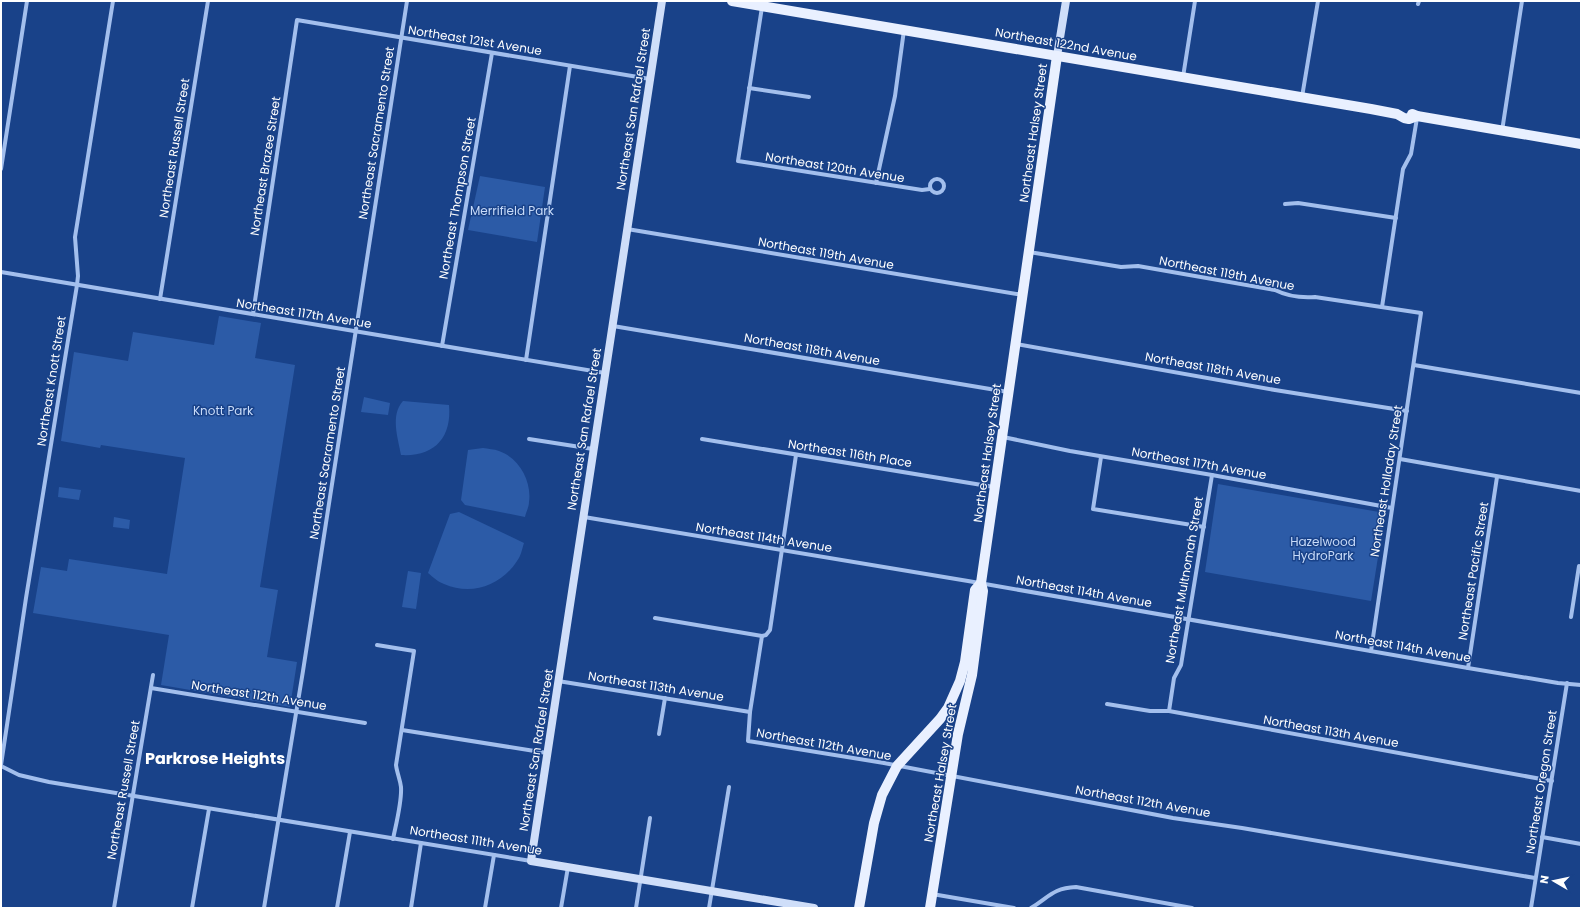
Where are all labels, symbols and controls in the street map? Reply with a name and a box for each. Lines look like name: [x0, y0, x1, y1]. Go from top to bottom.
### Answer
street label: Northeast 121st Avenue: [407, 21, 543, 59]
street label: Northeast 122nd Avenue: [994, 23, 1138, 65]
street label: Northeast San Rafael Street: [612, 27, 654, 191]
street label: Northeast Sacramento Street: [354, 45, 398, 221]
street label: Northeast Halsey Street: [1015, 62, 1051, 204]
street label: Northeast Russell Street: [155, 77, 193, 219]
street label: Northeast Brazee Street: [246, 95, 284, 237]
street label: Northeast Thompson Street: [434, 116, 480, 280]
street label: Northeast 120th Avenue: [764, 148, 906, 186]
park label: Merrifield Park: [470, 202, 555, 219]
street label: Northeast 119th Avenue: [757, 233, 895, 273]
street label: Northeast 119th Avenue: [1158, 252, 1296, 294]
street label: Northeast 117th Avenue: [235, 294, 373, 332]
street label: Northeast Knott Street: [32, 315, 70, 447]
street label: Northeast 118th Avenue: [743, 329, 881, 369]
street label: Northeast San Rafael Street: [563, 347, 605, 511]
street label: Northeast 118th Avenue: [1144, 348, 1282, 388]
street label: Northeast Sacramento Street: [305, 365, 349, 541]
street label: Northeast Halsey Street: [969, 382, 1005, 524]
park label: Knott Park: [193, 402, 254, 419]
street label: Northeast Holladay Street: [1366, 404, 1406, 558]
street label: Northeast 116th Place: [787, 435, 913, 471]
street label: Northeast 117th Avenue: [1130, 443, 1268, 483]
street label: Northeast Multnomah Street: [1161, 495, 1207, 665]
street label: Northeast Pacific Street: [1454, 501, 1492, 641]
street label: Northeast 114th Avenue: [695, 518, 833, 556]
park label: Hazelwood HydroPark: [1290, 533, 1356, 564]
street label: Northeast 114th Avenue: [1015, 571, 1153, 611]
street label: Northeast 114th Avenue: [1334, 626, 1472, 666]
street label: Northeast 113th Avenue: [587, 667, 725, 705]
street label: Northeast San Rafael Street: [515, 668, 557, 832]
street label: Northeast 112th Avenue: [190, 676, 328, 714]
street label: Northeast Halsey Street: [919, 702, 961, 844]
street label: Northeast Oregon Street: [1521, 709, 1561, 855]
street label: Northeast 113th Avenue: [1262, 711, 1400, 751]
street label: Northeast Russell Street: [102, 719, 144, 861]
street label: Northeast 112th Avenue: [755, 724, 893, 764]
district label: Parkrose Heights: [145, 747, 285, 770]
street label: Northeast 112th Avenue: [1074, 781, 1212, 821]
street label: Northeast 111th Avenue: [409, 821, 543, 859]
north arrow: [1534, 861, 1574, 901]
text: N: [1536, 874, 1553, 885]

